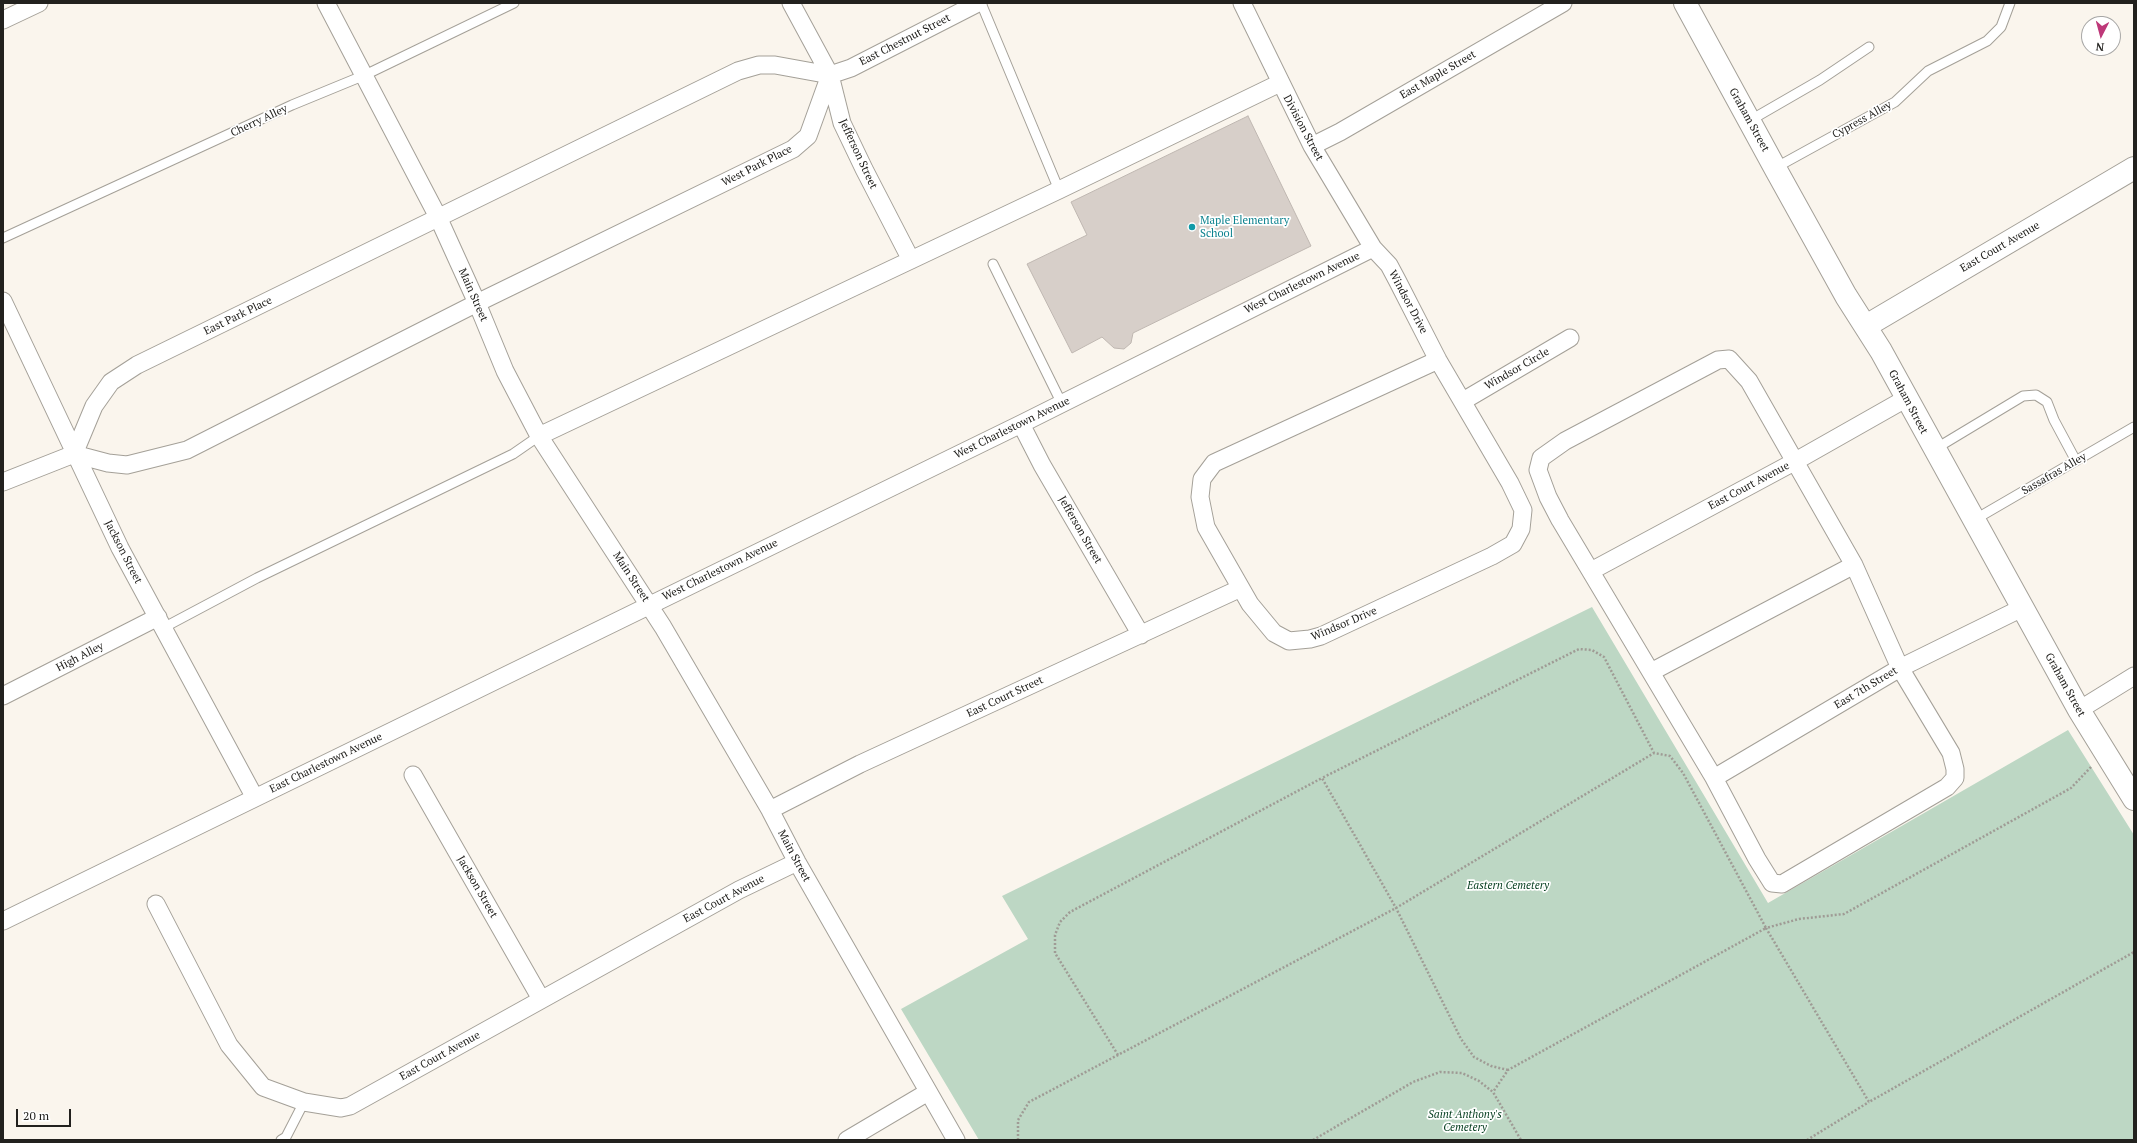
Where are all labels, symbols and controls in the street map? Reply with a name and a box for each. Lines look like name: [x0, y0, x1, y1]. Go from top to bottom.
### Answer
street label: East Chestnut Street: [857, 11, 953, 69]
north arrow: [2081, 16, 2121, 56]
text: N: [2095, 40, 2105, 54]
street label: East Maple Street: [1398, 48, 1478, 102]
street label: Graham Street: [1726, 86, 1772, 154]
street label: Division Street: [1280, 93, 1326, 163]
street label: Cypress Alley: [1830, 98, 1894, 142]
street label: Cherry Alley: [229, 102, 289, 140]
street label: Jefferson Street: [836, 117, 880, 191]
street label: West Park Place: [720, 143, 794, 189]
place label: Maple Elementary School: [1200, 214, 1289, 240]
street label: East Court Avenue: [1958, 219, 2042, 275]
marker: Maple Elementary School: [1187, 222, 1197, 232]
street label: West Charlestown Avenue: [1242, 249, 1362, 317]
street label: Main Street: [455, 266, 491, 324]
street label: Windsor Drive: [1386, 268, 1430, 336]
street label: East Park Place: [202, 294, 274, 338]
street label: Windsor Circle: [1482, 345, 1552, 393]
street label: Graham Street: [1886, 368, 1930, 436]
street label: West Charlestown Avenue: [952, 394, 1072, 462]
street label: Sassafras Alley: [2019, 450, 2089, 498]
street label: East Court Avenue: [1706, 459, 1792, 513]
street label: Jefferson Street: [1055, 494, 1105, 566]
street label: Jackson Street: [101, 518, 145, 586]
street label: West Charlestown Avenue: [660, 536, 780, 604]
street label: Main Street: [610, 550, 652, 604]
street label: Windsor Drive: [1309, 604, 1379, 644]
street label: High Alley: [54, 639, 106, 675]
street label: Graham Street: [2042, 651, 2088, 719]
street label: East 7th Street: [1832, 664, 1900, 712]
street label: East Court Street: [965, 673, 1045, 721]
street label: East Charlestown Avenue: [268, 730, 384, 796]
street label: Main Street: [775, 828, 813, 884]
street label: Jackson Street: [454, 854, 500, 920]
street label: East Court Avenue: [681, 872, 767, 926]
park label: Eastern Cemetery: [1467, 879, 1549, 893]
street label: East Court Avenue: [398, 1028, 482, 1084]
scale bar: [18, 1101, 73, 1127]
text: 20 m: [23, 1108, 49, 1123]
park label: Saint Anthony's Cemetery: [1428, 1108, 1502, 1134]

